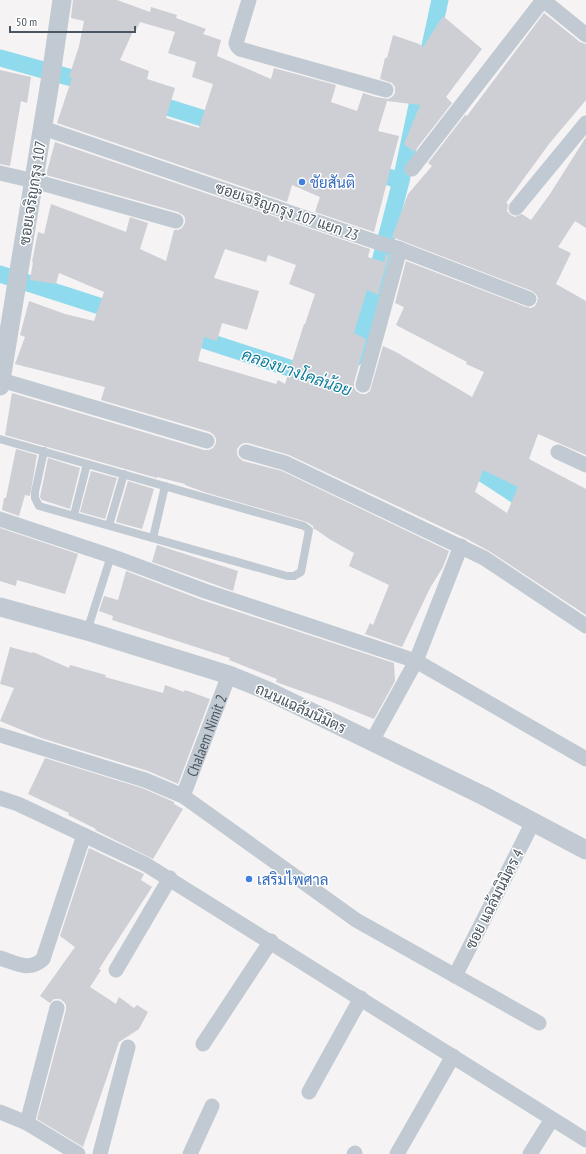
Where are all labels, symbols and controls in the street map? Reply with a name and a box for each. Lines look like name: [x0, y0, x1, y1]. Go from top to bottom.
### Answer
scale bar: [10, 8, 135, 34]
text: 50 m: [16, 14, 37, 29]
street label: ซอยเจริญกรุง 107: [14, 139, 52, 247]
place label: ชัยสันติ: [310, 173, 355, 192]
marker: ชัยสันติ: [297, 177, 307, 187]
street label: ซอยเจริญกรุง 107 แยก 23: [212, 178, 361, 246]
water label: คลองบางโคล่น้อย: [240, 343, 355, 400]
street label: ถนนแฉล้มนิมิตร: [253, 679, 349, 737]
street label: Chalaem Nimit 2: [182, 691, 230, 779]
street label: ซอย แฉล้มนิมิตร 4: [461, 845, 528, 952]
place label: เสริมไพศาล: [257, 870, 328, 889]
marker: เสริมไพศาล: [244, 874, 254, 884]

